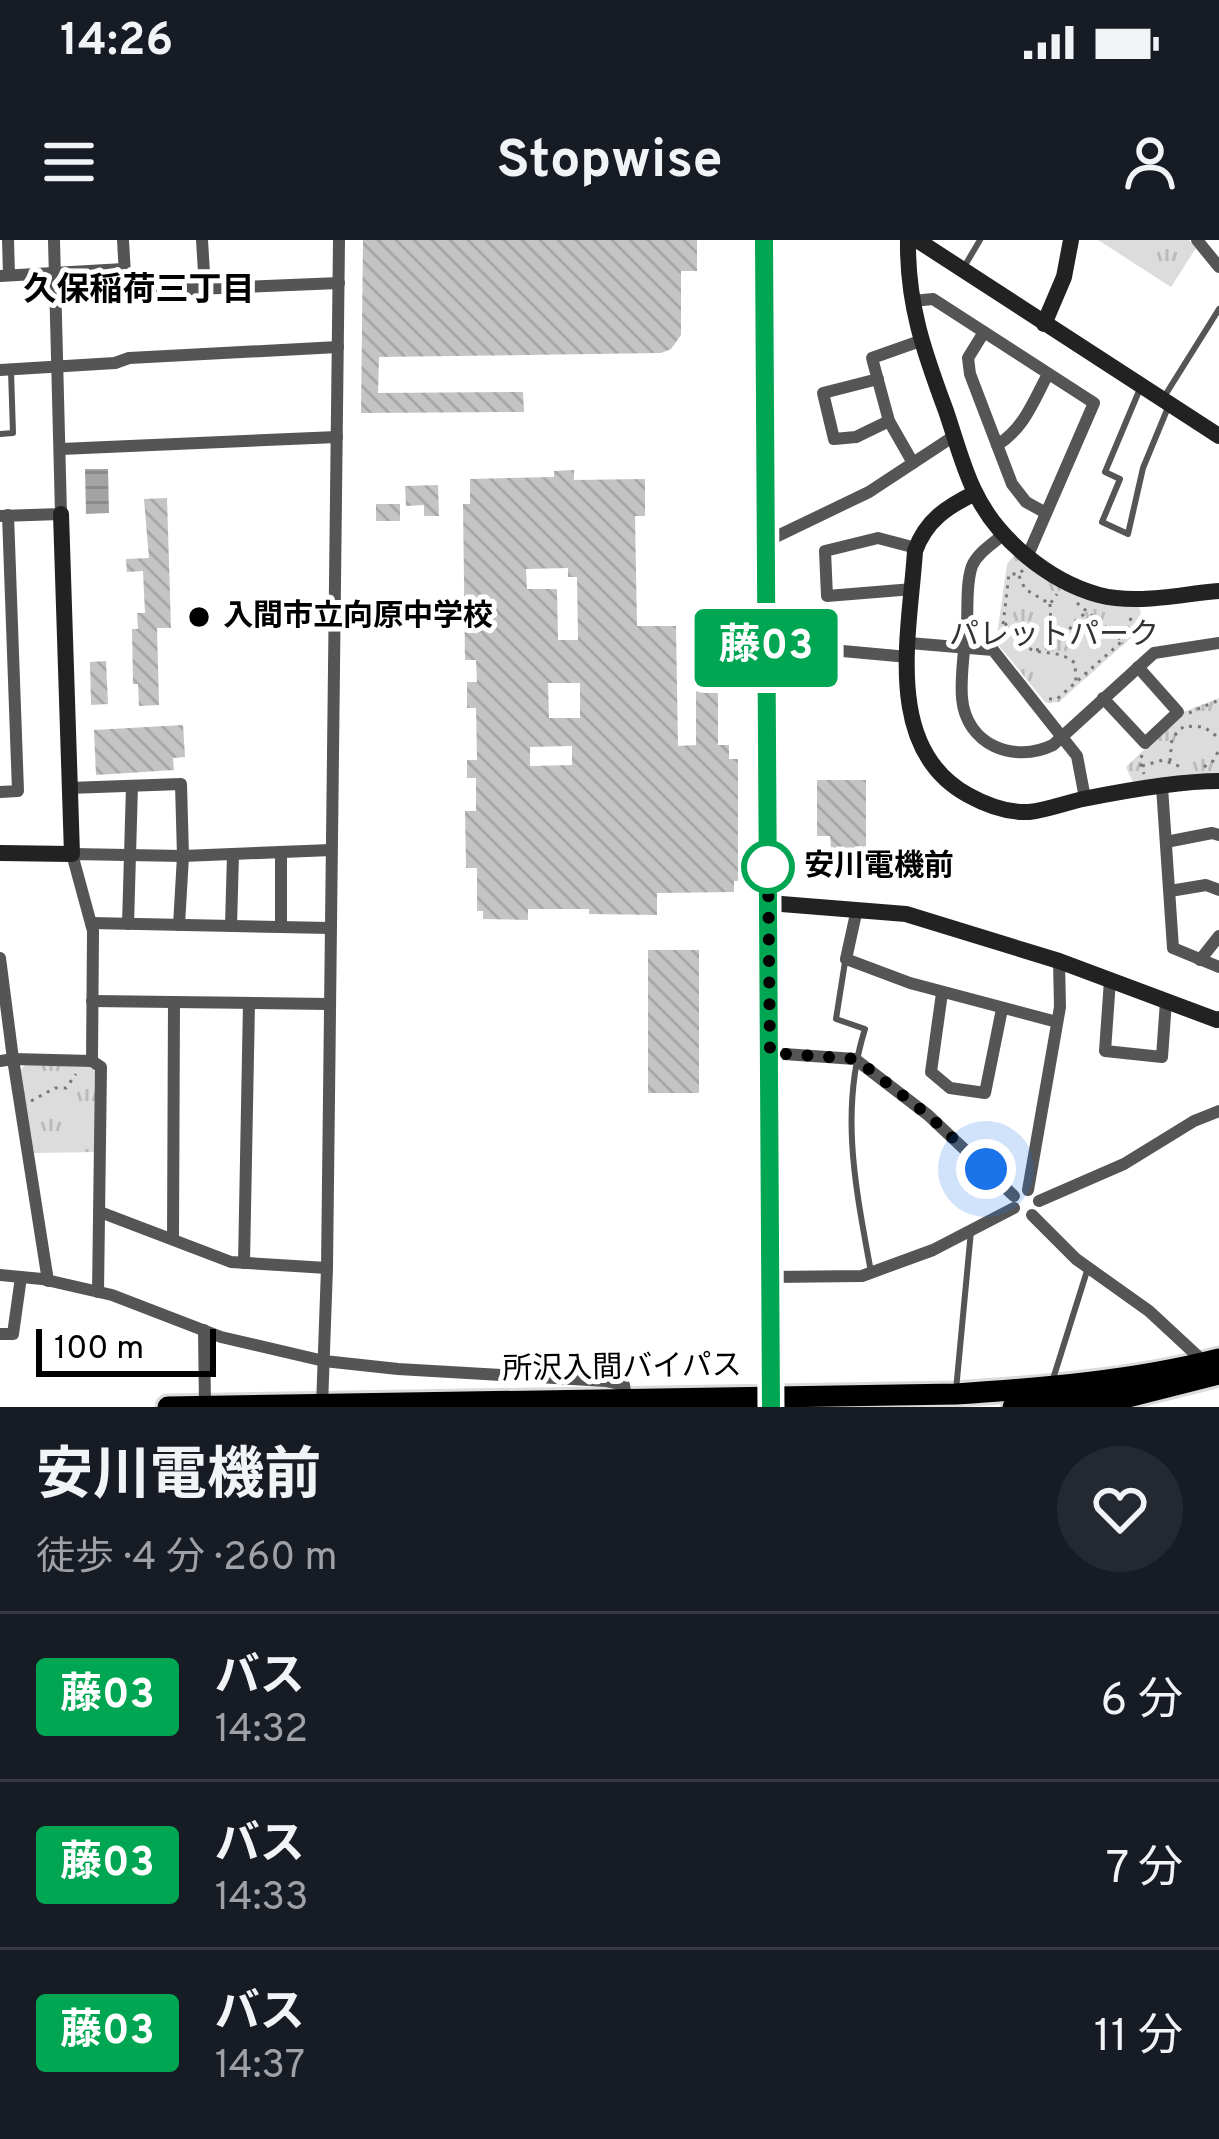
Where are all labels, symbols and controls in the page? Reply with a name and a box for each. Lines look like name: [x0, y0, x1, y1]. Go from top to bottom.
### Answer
text: 14:26: [60, 14, 173, 71]
text: Stopwise: [496, 128, 723, 197]
icon: menu: [36, 129, 102, 195]
icon: person: [1117, 129, 1183, 195]
district label: 久保稲荷三丁目: [24, 271, 255, 313]
place label: 入間市立向原中学校: [223, 599, 493, 636]
marker: 入間市立向原中学校: [186, 604, 212, 630]
line badge: 藤03: [697, 609, 835, 687]
park label: パレットパーク: [949, 618, 1159, 655]
text: 藤03: [719, 621, 813, 674]
marker: 安川電機前: [743, 842, 793, 892]
place label: 安川電機前: [804, 849, 954, 886]
your location: [956, 1139, 1016, 1199]
scale bar: [36, 1323, 216, 1376]
text: 100 m: [54, 1329, 144, 1371]
street label: 所沢入間バイパス: [502, 1348, 742, 1390]
text: 安川電機前: [36, 1443, 321, 1515]
button: heart: [1057, 1446, 1183, 1572]
text: 徒歩 · 4 分 · 260 m: [36, 1535, 337, 1584]
text: バス: [215, 1650, 305, 1707]
text: 藤03: [60, 1670, 155, 1723]
text: 6 分: [1101, 1674, 1183, 1731]
text: 14:32: [215, 1707, 308, 1756]
text: バス: [215, 1818, 305, 1875]
text: 藤03: [60, 1838, 155, 1891]
text: 7 分: [1106, 1842, 1183, 1899]
text: 14:33: [215, 1875, 309, 1924]
text: バス: [215, 1986, 305, 2043]
text: 藤03: [60, 2006, 155, 2059]
text: 11 分: [1094, 2010, 1183, 2067]
text: 14:37: [215, 2043, 305, 2092]

